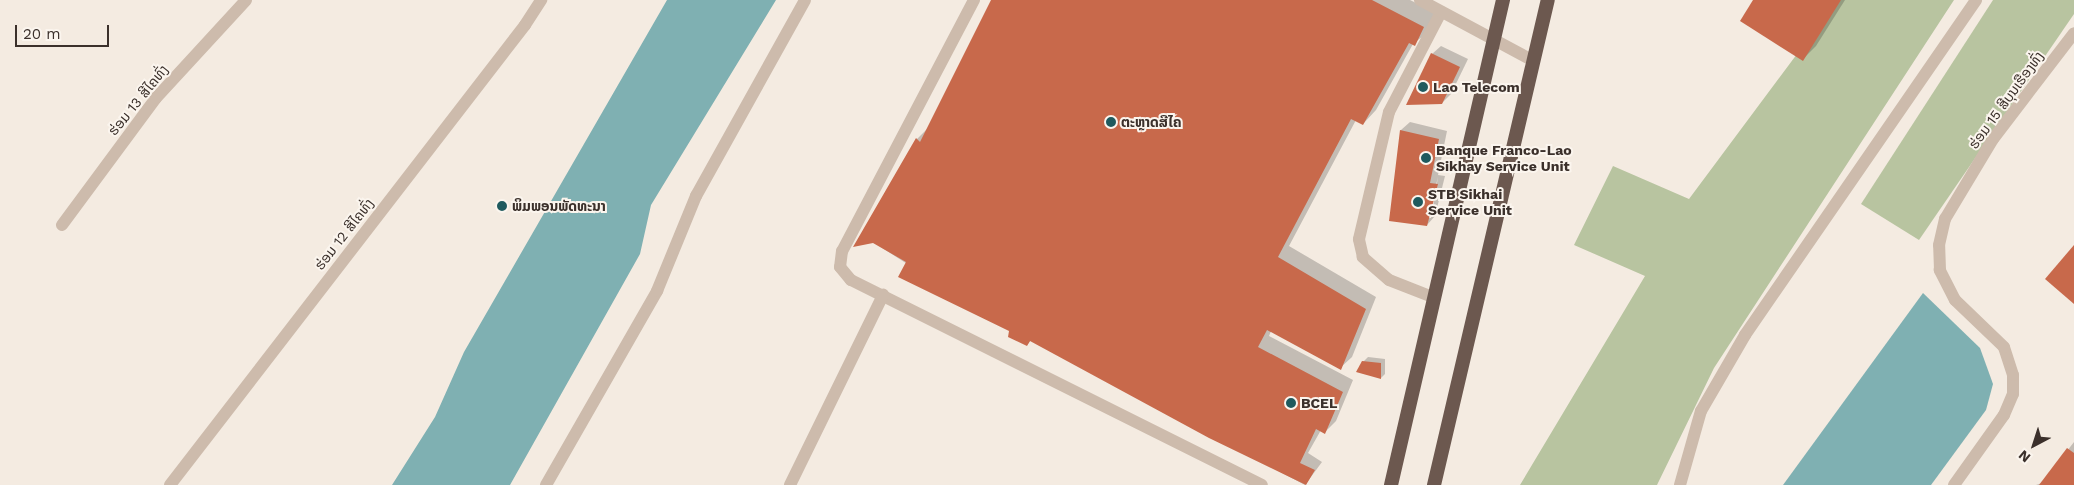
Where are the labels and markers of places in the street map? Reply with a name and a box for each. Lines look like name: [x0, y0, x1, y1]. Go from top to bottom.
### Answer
place label: Lao Telecom: [1433, 79, 1520, 95]
marker: Lao Telecom: [1417, 81, 1429, 93]
place label: ຕະຫຼາດສີໄຄ: [1121, 114, 1181, 130]
marker: ຕະຫຼາດສີໄຄ: [1105, 116, 1117, 128]
place label: Banque Franco-Lao Sikhay Service Unit: [1436, 142, 1572, 174]
marker: Banque Franco-Lao Sikhay Service Unit: [1420, 152, 1432, 164]
place label: STB Sikhai Service Unit: [1428, 186, 1512, 218]
marker: STB Sikhai Service Unit: [1412, 196, 1424, 208]
place label: ພິມພອນພັດທະນາ: [512, 198, 606, 214]
marker: ພິມພອນພັດທະນາ: [496, 200, 508, 212]
place label: BCEL: [1301, 395, 1337, 411]
marker: BCEL: [1285, 397, 1297, 409]

